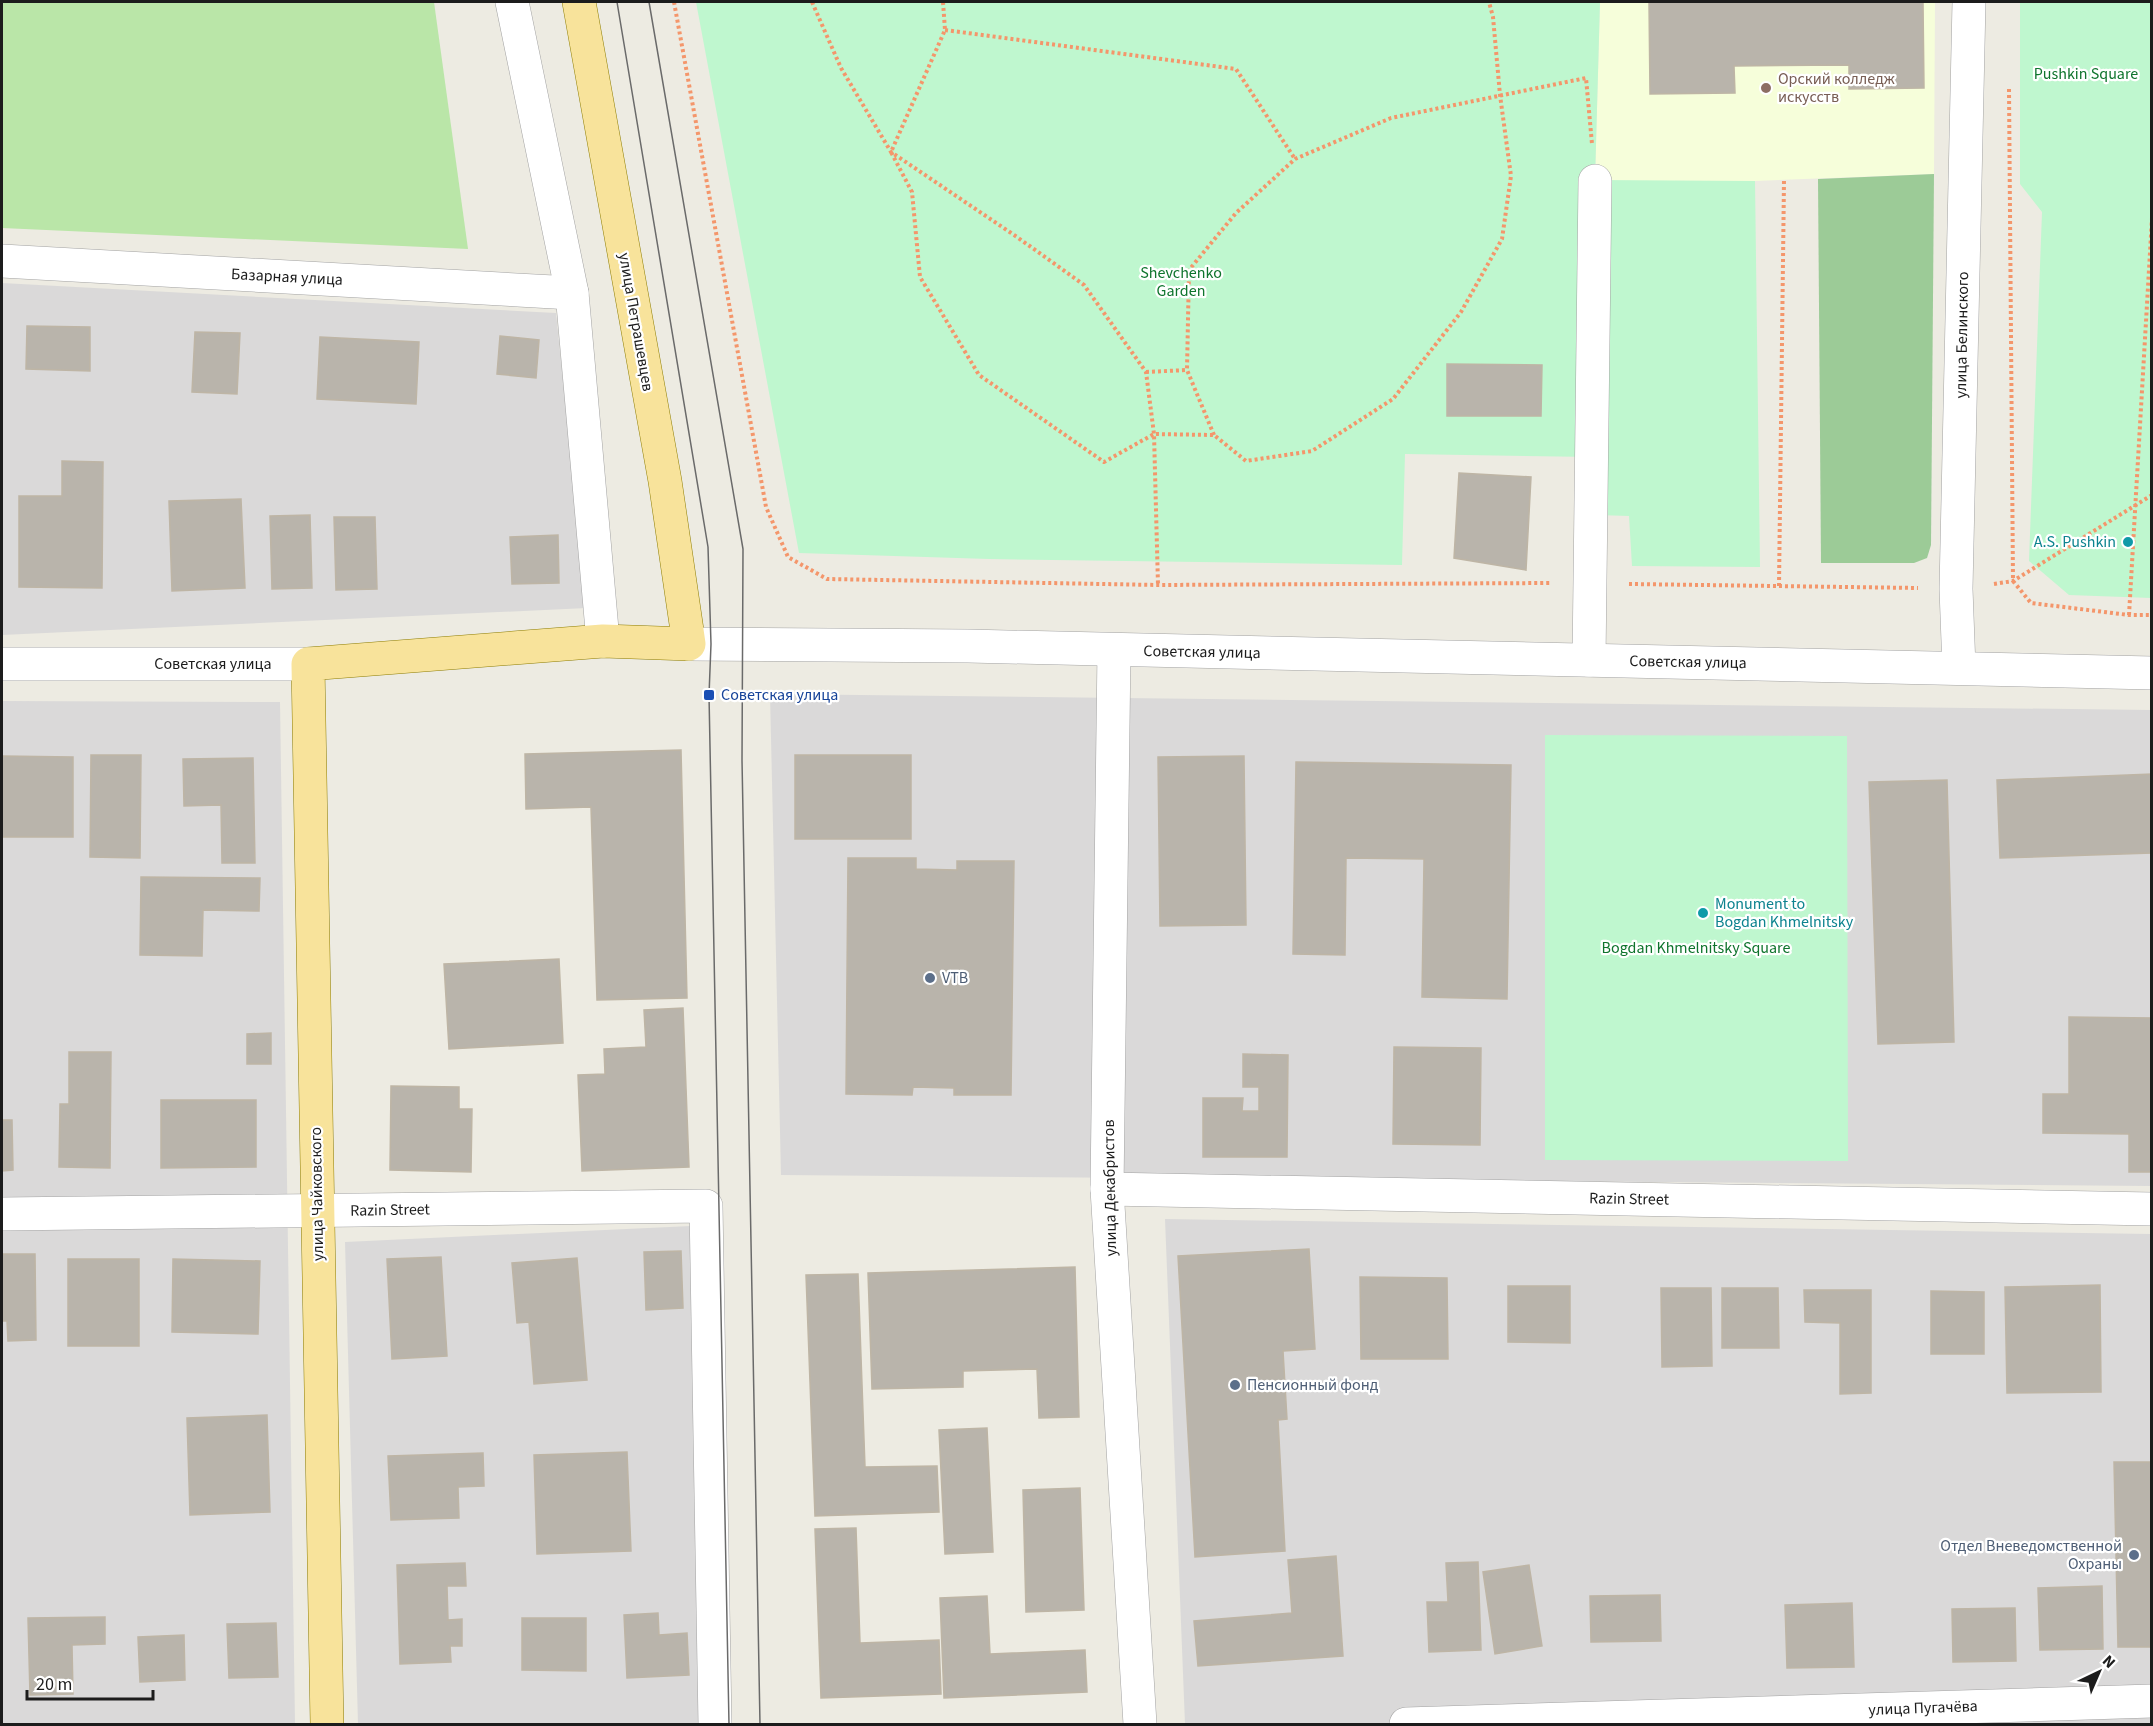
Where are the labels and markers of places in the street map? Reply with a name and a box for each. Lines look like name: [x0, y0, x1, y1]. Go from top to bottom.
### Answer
place label: Орский колледж искусств: [1778, 68, 1895, 108]
marker: Орский колледж искусств: [1759, 81, 1773, 95]
place label: A.S. Pushkin: [2034, 531, 2116, 553]
marker: A.S. Pushkin: [2121, 535, 2135, 549]
place label: Советская улица: [721, 684, 838, 706]
marker: Советская улица: [702, 688, 716, 702]
place label: Monument to Bogdan Khmelnitsky: [1715, 893, 1854, 933]
marker: Monument to Bogdan Khmelnitsky: [1696, 906, 1710, 920]
place label: VTB: [942, 967, 968, 989]
marker: VTB: [923, 971, 937, 985]
place label: Пенсионный фонд: [1247, 1374, 1379, 1396]
marker: Пенсионный фонд: [1228, 1378, 1242, 1392]
place label: Отдел Вневедомственной Охраны: [1940, 1535, 2122, 1575]
marker: Отдел Вневедомственной Охраны: [2127, 1548, 2141, 1562]

